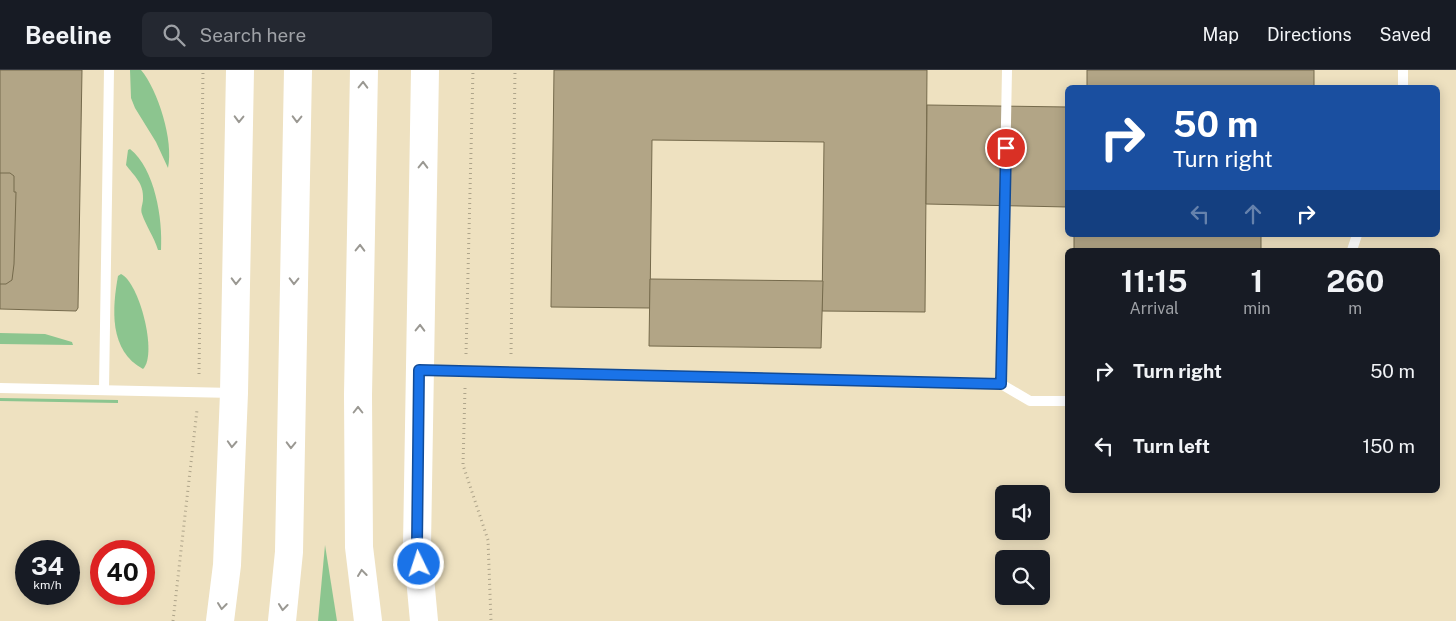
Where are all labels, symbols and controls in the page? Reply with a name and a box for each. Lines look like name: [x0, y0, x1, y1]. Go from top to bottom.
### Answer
search box: [142, 12, 492, 57]
text: Beeline: [25, 21, 112, 49]
icon: search: [160, 21, 188, 49]
text: Search here: [200, 24, 306, 46]
text: Map: [1202, 24, 1239, 45]
text: Directions: [1267, 24, 1352, 45]
text: Saved: [1380, 24, 1431, 45]
one-way arrow: [358, 81, 368, 89]
text: 50 m: [1173, 104, 1258, 145]
icon: right: [1090, 105, 1155, 170]
one-way arrow: [234, 115, 244, 123]
one-way arrow: [292, 115, 302, 123]
pin: [985, 127, 1027, 169]
icon: arrive: [992, 134, 1020, 162]
text: Turn right: [1173, 146, 1273, 172]
one-way arrow: [418, 161, 428, 168]
icon: left: [1186, 200, 1214, 228]
icon: ahead: [1239, 200, 1267, 228]
icon: right: [1292, 200, 1320, 228]
one-way arrow: [355, 244, 366, 252]
text: 11:15: [1121, 263, 1188, 299]
text: 1: [1250, 263, 1263, 299]
text: 260: [1326, 263, 1384, 299]
one-way arrow: [231, 277, 242, 285]
one-way arrow: [289, 278, 299, 285]
text: Arrival: [1129, 299, 1179, 318]
text: min: [1243, 299, 1270, 318]
text: m: [1348, 299, 1362, 318]
one-way arrow: [415, 323, 425, 331]
icon: right: [1090, 357, 1118, 385]
text: Turn right: [1133, 360, 1222, 382]
text: 50 m: [1370, 360, 1415, 382]
one-way arrow: [353, 406, 363, 414]
icon: left: [1090, 432, 1118, 460]
text: Turn left: [1133, 435, 1210, 457]
text: 150 m: [1362, 435, 1415, 457]
one-way arrow: [227, 440, 238, 448]
one-way arrow: [286, 441, 296, 449]
map controls: [995, 485, 1050, 605]
button: sound: [995, 485, 1050, 540]
position arrow: [392, 537, 444, 589]
speed limit sign: 40: [90, 540, 155, 605]
button: search: [995, 550, 1050, 605]
text: 34: [31, 551, 64, 581]
one-way arrow: [357, 568, 368, 576]
text: km/h: [33, 578, 62, 592]
one-way arrow: [217, 602, 228, 610]
one-way arrow: [278, 603, 289, 611]

